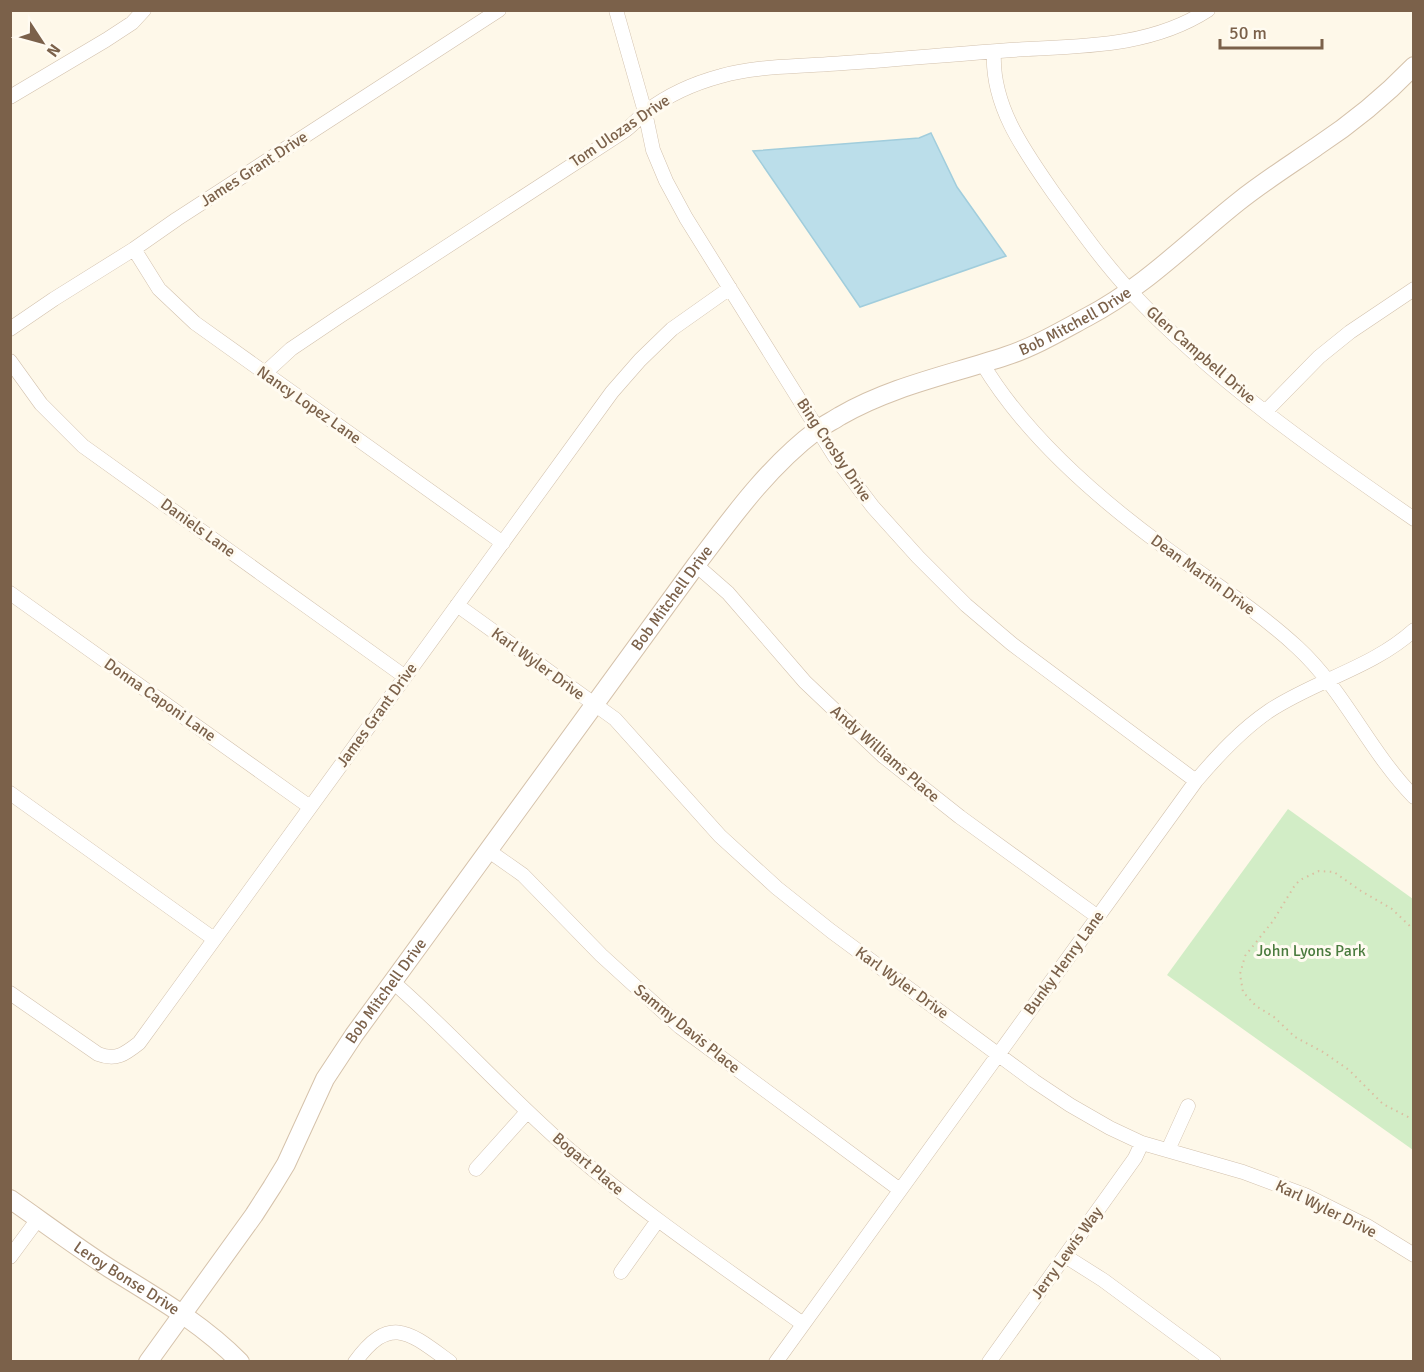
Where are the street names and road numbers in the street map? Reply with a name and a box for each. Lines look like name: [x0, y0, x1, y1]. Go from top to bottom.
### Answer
street label: Tom Ulozas Drive: [566, 90, 674, 172]
street label: James Grant Drive: [197, 127, 311, 211]
street label: Bob Mitchell Drive: [1016, 283, 1135, 360]
street label: Glen Campbell Drive: [1142, 302, 1260, 408]
street label: Nancy Lopez Lane: [253, 362, 365, 448]
street label: Bing Crosby Drive: [792, 394, 876, 506]
street label: Daniels Lane: [157, 494, 239, 562]
street label: Dean Martin Drive: [1147, 530, 1259, 620]
street label: Bob Mitchell Drive: [627, 542, 717, 655]
street label: Karl Wyler Drive: [487, 623, 589, 705]
street label: Donna Caponi Lane: [100, 654, 220, 746]
street label: James Grant Drive: [332, 659, 422, 771]
street label: Andy Williams Place: [826, 701, 944, 807]
street label: Bunky Henry Lane: [1019, 907, 1109, 1019]
street label: Bob Mitchell Drive: [341, 934, 431, 1048]
street label: Karl Wyler Drive: [851, 942, 953, 1024]
street label: Sammy Davis Place: [630, 980, 744, 1078]
street label: Bogart Place: [548, 1128, 628, 1200]
street label: Karl Wyler Drive: [1272, 1176, 1380, 1242]
street label: Jerry Lewis Way: [1027, 1203, 1107, 1303]
street label: Leroy Bonse Drive: [70, 1237, 183, 1320]

